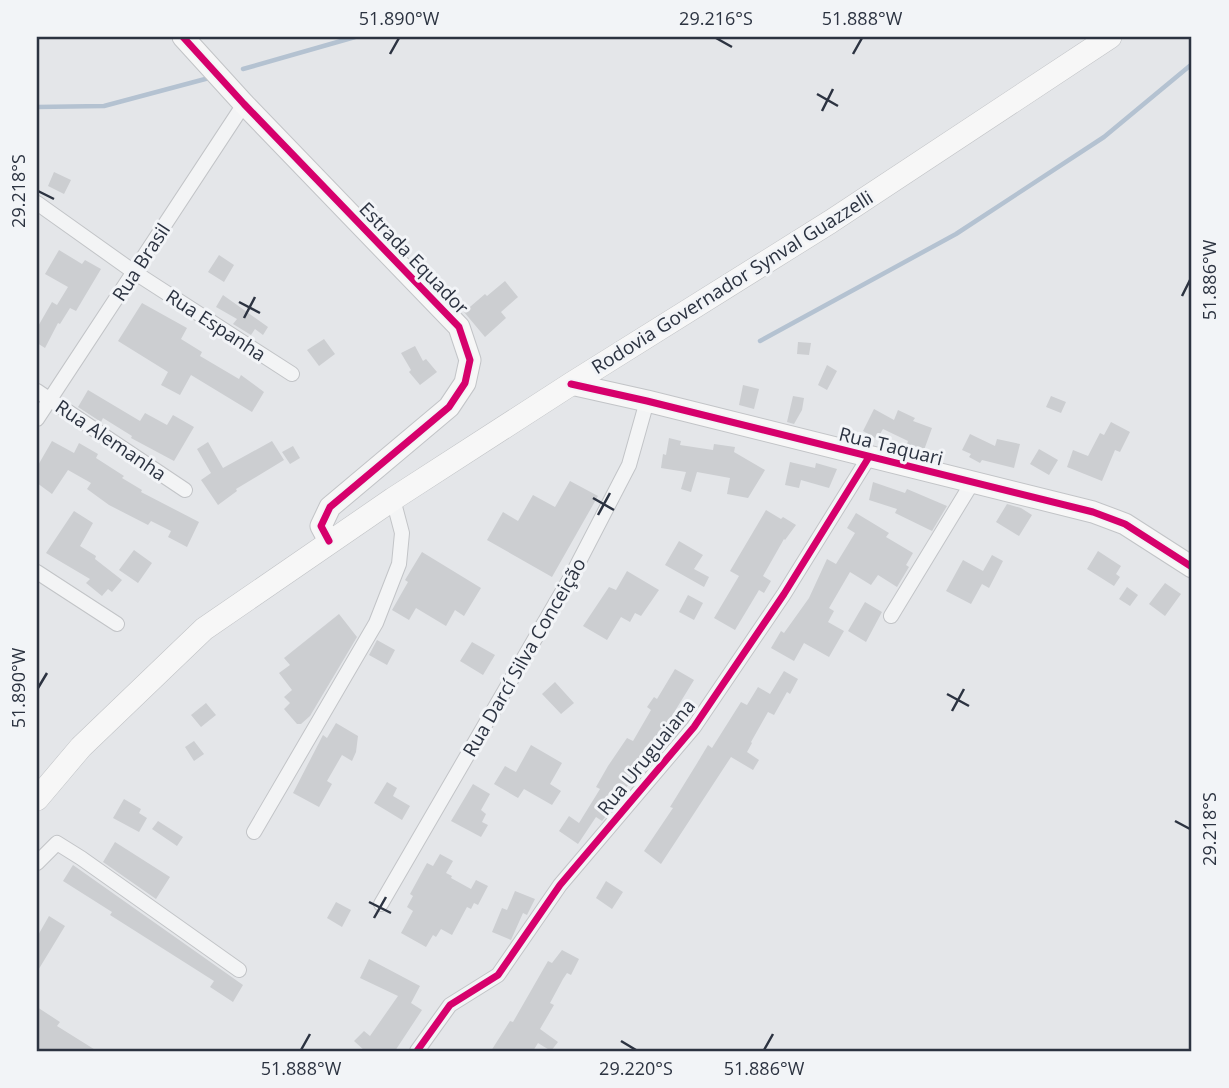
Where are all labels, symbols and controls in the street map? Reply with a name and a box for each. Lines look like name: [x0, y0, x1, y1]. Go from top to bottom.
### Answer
text: 51.890°W: [359, 6, 440, 30]
text: 29.216°S: [679, 6, 753, 30]
text: 51.888°W: [822, 6, 903, 30]
text: 29.218°S: [6, 154, 30, 228]
street label: Rodovia Governador Synval Guazzelli: [586, 184, 878, 380]
street label: Estrada Equador: [354, 196, 475, 320]
street label: Rua Brasil: [106, 218, 176, 306]
text: 51.886°W: [1197, 239, 1221, 320]
street label: Rua Espanha: [161, 283, 271, 367]
street label: Rua Alemanha: [51, 393, 171, 487]
street label: Rua Taquari: [836, 421, 946, 471]
street label: Rua Darcí Silva Conceição: [456, 553, 592, 761]
text: 51.890°W: [6, 647, 30, 728]
street label: Rua Uruguaiana: [591, 694, 701, 820]
text: 29.218°S: [1197, 792, 1221, 866]
text: 51.888°W: [261, 1056, 342, 1080]
text: 29.220°S: [599, 1056, 673, 1080]
text: 51.886°W: [724, 1056, 805, 1080]

